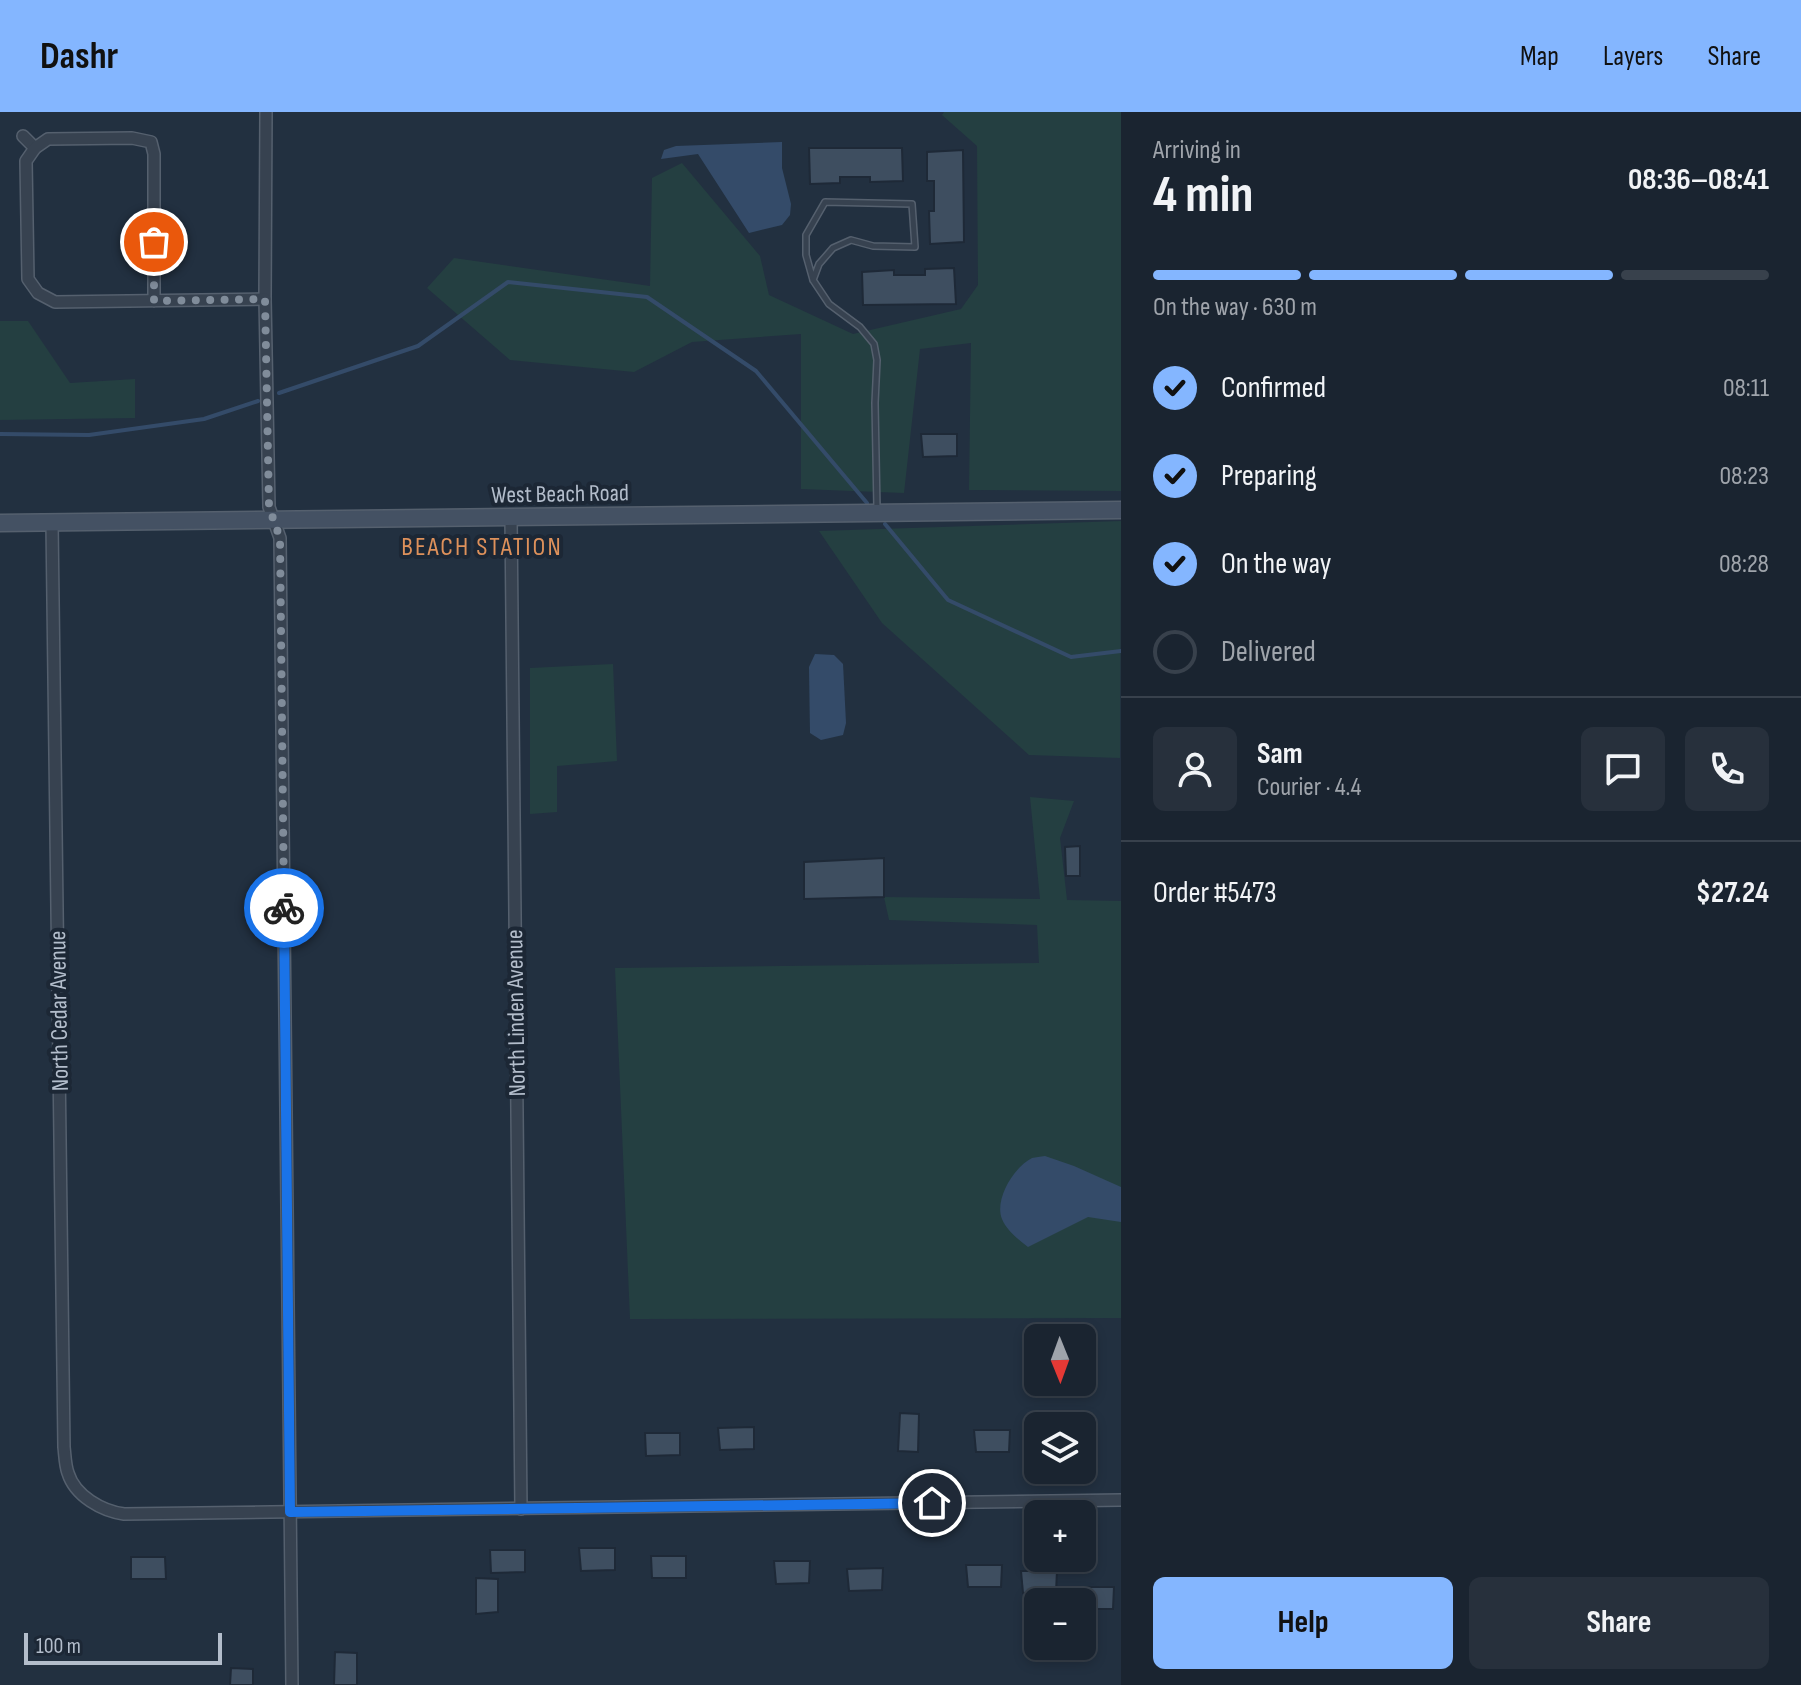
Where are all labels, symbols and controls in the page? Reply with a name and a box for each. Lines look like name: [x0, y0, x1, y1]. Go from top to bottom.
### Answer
text: Dashr: [40, 34, 118, 79]
text: Map: [1520, 40, 1559, 73]
text: Layers: [1603, 40, 1663, 73]
text: Share: [1707, 40, 1761, 73]
text: Arriving in: [1153, 135, 1241, 166]
text: 08:36–08:41: [1628, 162, 1769, 198]
text: 4 min: [1153, 164, 1253, 227]
pin: [120, 208, 188, 276]
icon: bag: [132, 220, 176, 264]
text: On the way · 630 m: [1153, 292, 1317, 323]
icon: check: [1153, 366, 1197, 410]
text: Confirmed: [1221, 370, 1326, 406]
text: 08:11: [1723, 373, 1769, 404]
icon: check: [1153, 454, 1197, 498]
text: Preparing: [1221, 458, 1317, 494]
text: 08:23: [1719, 461, 1769, 492]
street label: West Beach Road: [491, 478, 629, 510]
district label: BEACH STATION: [401, 532, 563, 563]
icon: check: [1153, 542, 1197, 586]
text: On the way: [1221, 546, 1331, 582]
text: 08:28: [1719, 549, 1769, 580]
text: Delivered: [1221, 634, 1316, 670]
button: person: [1153, 727, 1237, 811]
button: chat: [1581, 727, 1665, 811]
button: phone: [1685, 727, 1769, 811]
text: Sam: [1257, 736, 1303, 772]
text: Courier · 4.4: [1257, 772, 1361, 803]
courier: [244, 868, 324, 948]
text: Order #5473: [1153, 875, 1277, 911]
text: $27.24: [1696, 875, 1769, 911]
icon: bike: [262, 886, 306, 930]
street label: North Linden Avenue: [500, 929, 532, 1097]
street label: North Cedar Avenue: [43, 931, 75, 1091]
north arrow: [1024, 1324, 1096, 1396]
map controls: [1024, 1324, 1096, 1660]
button: layers: [1024, 1412, 1096, 1484]
pin: [898, 1469, 966, 1537]
icon: home: [910, 1481, 954, 1525]
button: +: [1024, 1500, 1096, 1572]
button: Help: [1153, 1577, 1453, 1669]
button: Share: [1469, 1577, 1769, 1669]
button: −: [1024, 1588, 1096, 1660]
scale bar: [24, 1629, 222, 1665]
text: 100 m: [36, 1633, 81, 1660]

